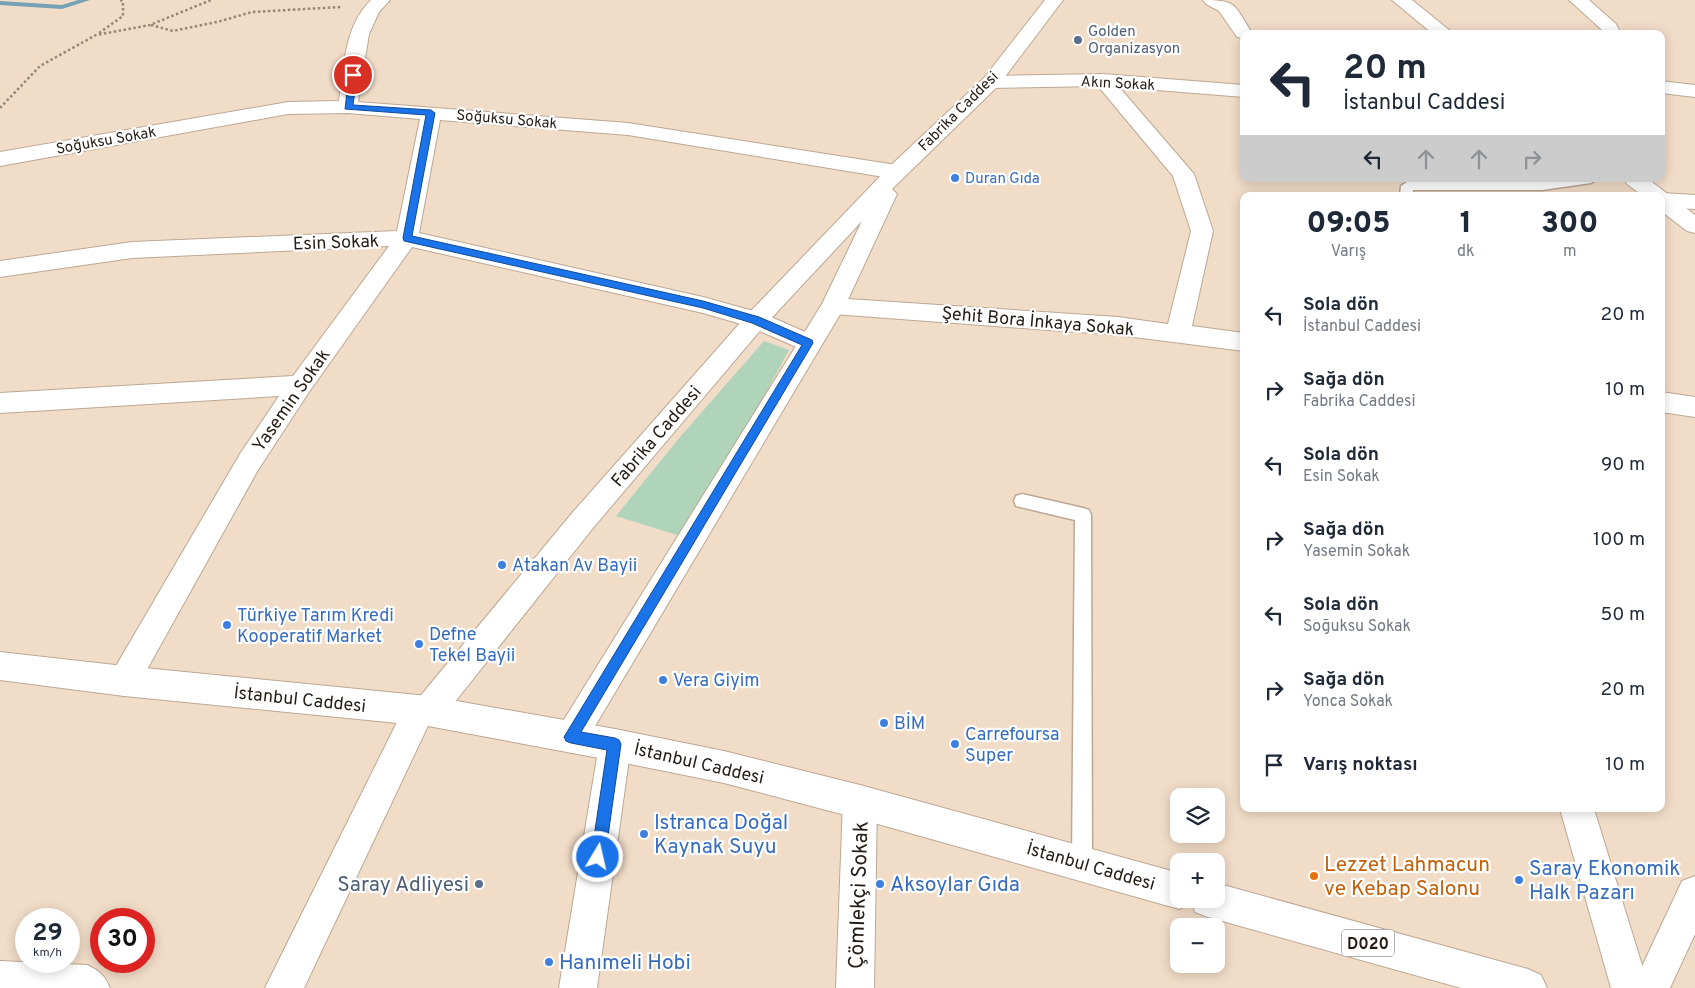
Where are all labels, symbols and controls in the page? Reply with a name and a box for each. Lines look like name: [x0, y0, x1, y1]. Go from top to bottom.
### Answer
place label: Golden Organizasyon: [1088, 23, 1180, 59]
marker: Golden Organizasyon: [1072, 34, 1084, 46]
text: 20 m: [1343, 47, 1427, 91]
icon: left: [1260, 50, 1325, 115]
pin: [332, 54, 374, 96]
icon: arrive: [339, 61, 367, 89]
street label: Fabrika Caddesi: [915, 68, 1003, 156]
street label: Akın Sokak: [1080, 73, 1156, 96]
text: İstanbul Caddesi: [1343, 90, 1505, 117]
street label: Soğuksu Sokak: [456, 107, 558, 134]
street label: Soğuksu Sokak: [55, 123, 158, 160]
icon: left: [1359, 145, 1387, 173]
icon: ahead: [1412, 145, 1440, 173]
icon: ahead: [1465, 145, 1493, 173]
icon: right: [1518, 145, 1546, 173]
place label: Duran Gıda: [965, 170, 1040, 189]
marker: Duran Gıda: [949, 172, 961, 184]
text: 09:05: [1306, 206, 1391, 243]
text: 1: [1460, 206, 1472, 243]
text: 300: [1541, 206, 1599, 243]
street label: Esin Sokak: [292, 230, 380, 257]
text: Varış: [1331, 242, 1366, 262]
text: dk: [1457, 242, 1475, 262]
text: m: [1563, 242, 1577, 262]
text: Sola dön: [1303, 293, 1379, 317]
street label: Şehit Bora İnkaya Sokak: [941, 301, 1135, 342]
icon: left: [1260, 301, 1288, 329]
text: 20 m: [1601, 303, 1645, 327]
text: İstanbul Caddesi: [1303, 317, 1421, 337]
street label: Yasemin Sokak: [248, 345, 336, 457]
text: Sağa dön: [1303, 368, 1385, 392]
icon: right: [1260, 376, 1288, 404]
text: 10 m: [1605, 378, 1645, 402]
street label: Fabrika Caddesi: [607, 382, 707, 492]
text: Fabrika Caddesi: [1303, 392, 1416, 412]
text: Sola dön: [1303, 443, 1379, 467]
icon: left: [1260, 451, 1288, 479]
text: 90 m: [1601, 453, 1645, 477]
text: Esin Sokak: [1303, 467, 1380, 487]
text: Sağa dön: [1303, 518, 1385, 542]
icon: right: [1260, 526, 1288, 554]
text: 100 m: [1593, 528, 1645, 552]
text: Yasemin Sokak: [1303, 542, 1410, 562]
place label: Atakan Av Bayii: [512, 555, 637, 578]
marker: Atakan Av Bayii: [496, 559, 508, 571]
text: Sola dön: [1303, 593, 1379, 617]
icon: left: [1260, 601, 1288, 629]
text: 50 m: [1600, 603, 1645, 627]
place label: Türkiye Tarım Kredi Kooperatif Market: [237, 605, 394, 649]
text: Soğuksu Sokak: [1303, 617, 1411, 637]
marker: Türkiye Tarım Kredi Kooperatif Market: [221, 619, 233, 631]
place label: Defne Tekel Bayii: [429, 624, 515, 668]
marker: Defne Tekel Bayii: [413, 638, 425, 650]
text: Sağa dön: [1303, 668, 1385, 692]
place label: Vera Giyim: [673, 670, 760, 693]
marker: Vera Giyim: [657, 674, 669, 686]
icon: right: [1260, 676, 1288, 704]
text: 20 m: [1601, 678, 1645, 702]
street label: İstanbul Caddesi: [233, 680, 367, 719]
text: Yonca Sokak: [1303, 692, 1393, 712]
place label: BİM: [894, 711, 925, 736]
marker: BİM: [878, 717, 890, 729]
place label: Carrefoursa Super: [965, 724, 1060, 768]
street label: İstanbul Caddesi: [631, 736, 766, 791]
marker: Carrefoursa Super: [949, 738, 961, 750]
icon: arrive: [1260, 751, 1288, 779]
text: Varış noktası: [1303, 753, 1418, 777]
text: 10 m: [1605, 753, 1645, 777]
map controls: [1170, 788, 1225, 973]
button: layers: [1170, 788, 1225, 843]
place label: Istranca Doğal Kaynak Suyu: [654, 810, 788, 861]
street label: Çömlekçi Sokak: [843, 821, 876, 969]
marker: Istranca Doğal Kaynak Suyu: [638, 828, 650, 840]
position arrow: [571, 830, 623, 882]
street label: İstanbul Caddesi: [1024, 836, 1158, 897]
place label: Lezzet Lahmacun ve Kebap Salonu: [1324, 852, 1490, 903]
button: +: [1170, 853, 1225, 908]
place label: Saray Ekonomik Halk Pazarı: [1529, 856, 1680, 907]
marker: Lezzet Lahmacun ve Kebap Salonu: [1308, 870, 1320, 882]
place label: Saray Adliyesi: [337, 872, 469, 899]
place label: Aksoylar Gıda: [890, 872, 1020, 899]
marker: Saray Ekonomik Halk Pazarı: [1513, 874, 1525, 886]
marker: Saray Adliyesi: [473, 878, 485, 890]
marker: Aksoylar Gıda: [874, 878, 886, 890]
speed limit sign: 30: [90, 908, 155, 973]
text: 29: [32, 918, 63, 950]
button: −: [1170, 918, 1225, 973]
road number: D020: [1342, 930, 1394, 956]
text: km/h: [33, 945, 62, 961]
place label: Hanımeli Hobi: [559, 950, 691, 977]
marker: Hanımeli Hobi: [543, 956, 555, 968]

